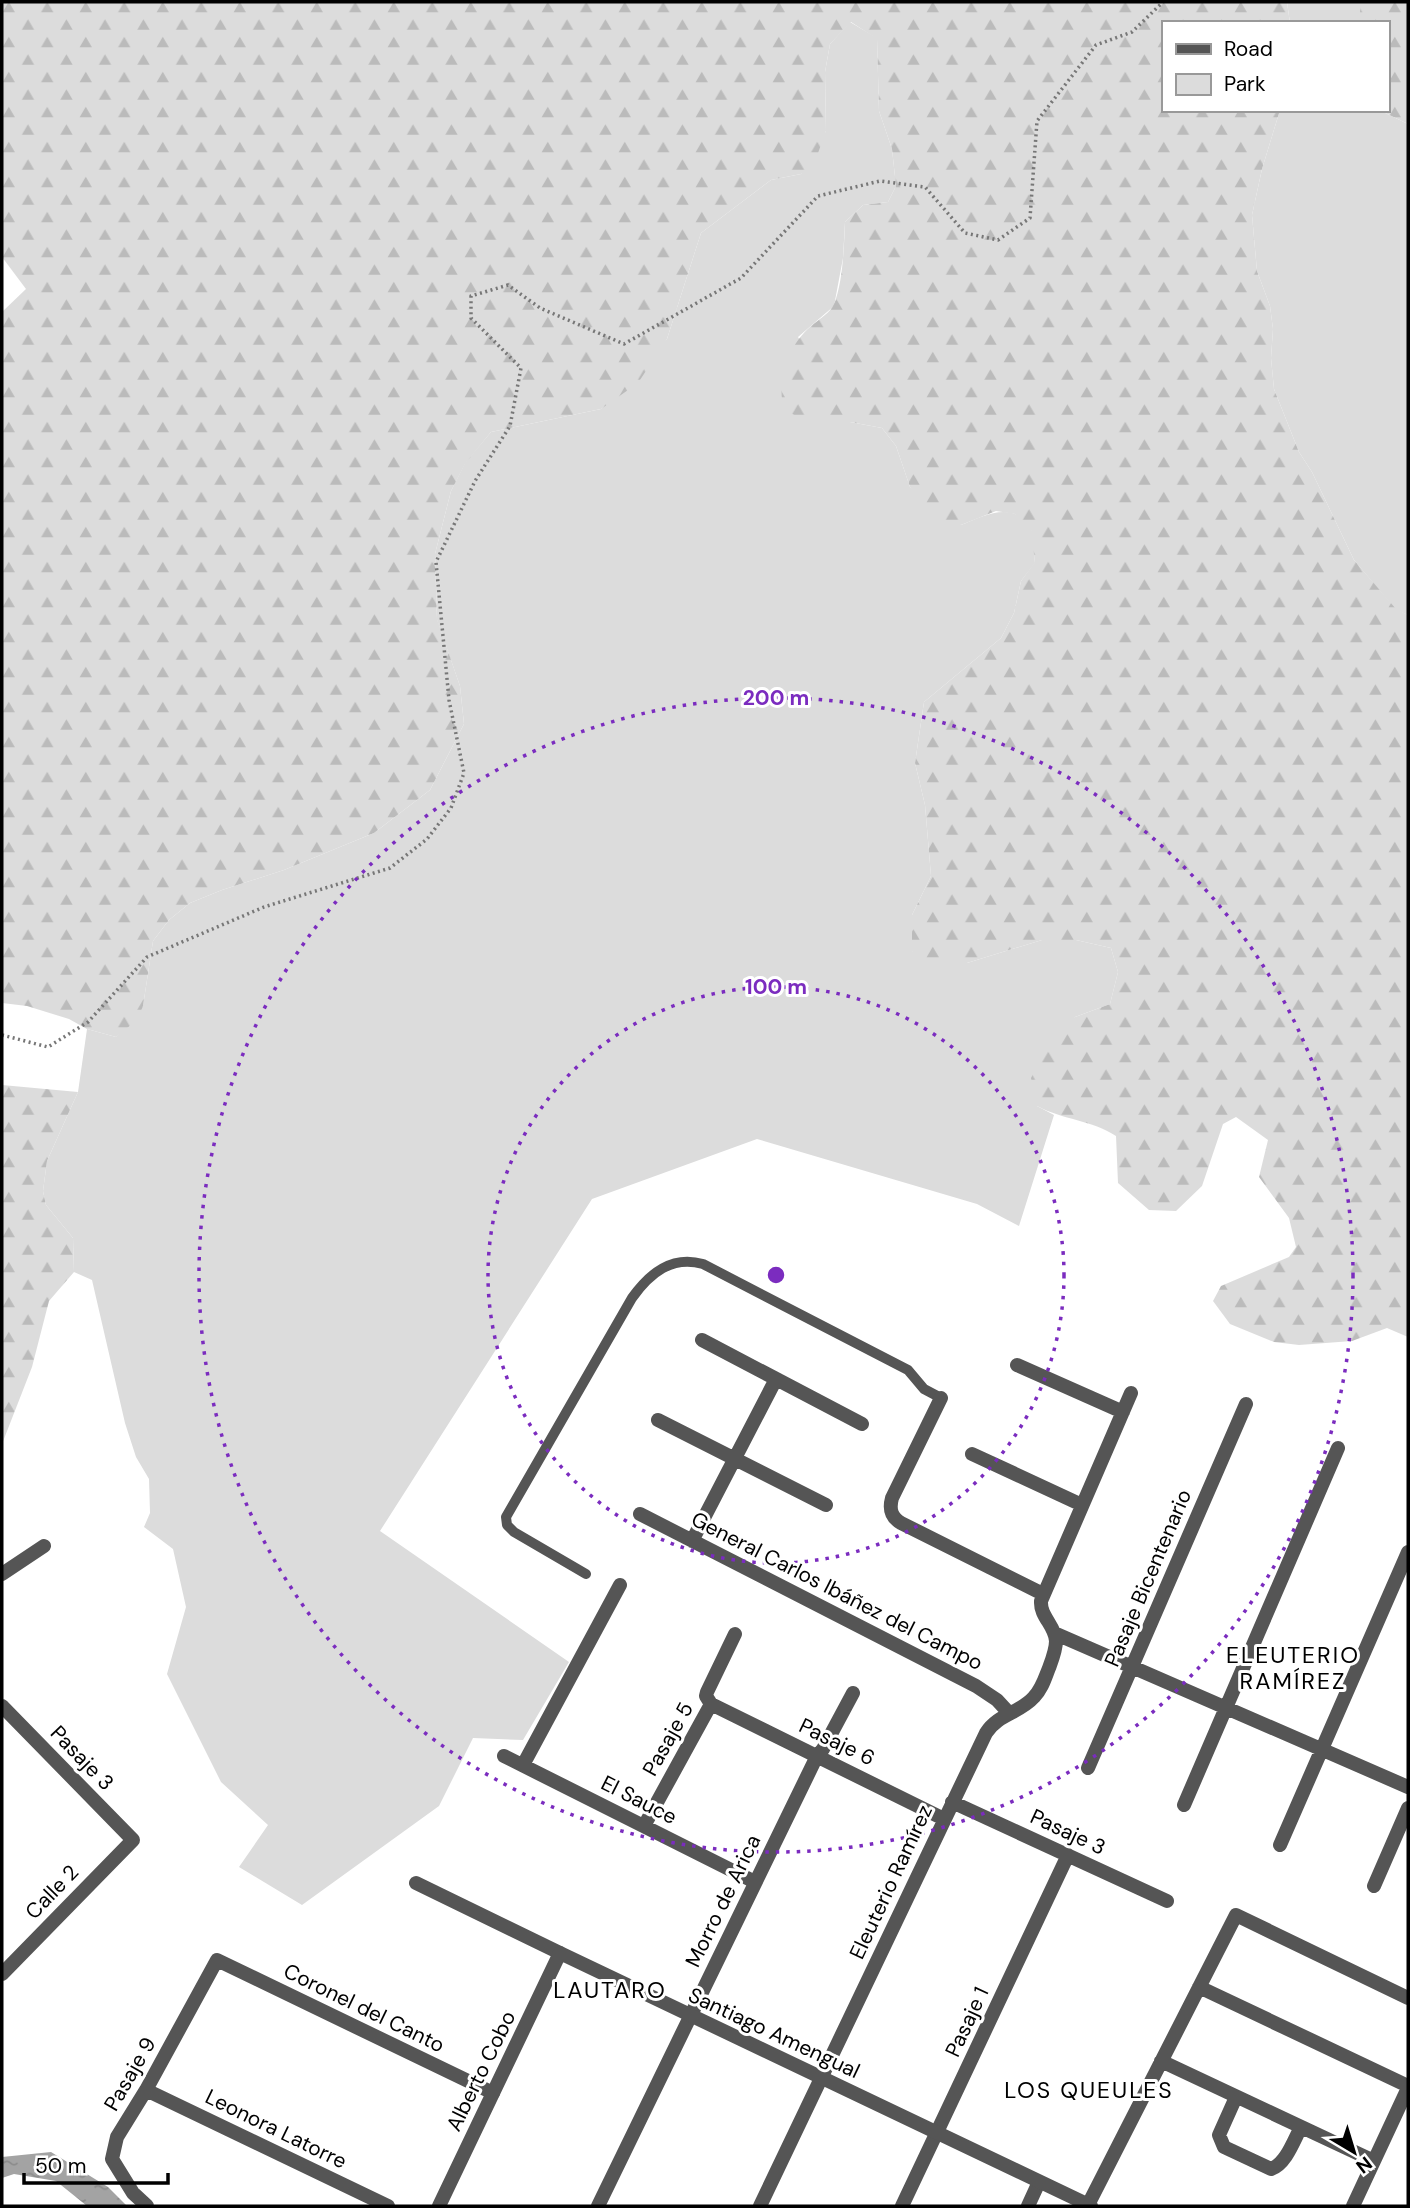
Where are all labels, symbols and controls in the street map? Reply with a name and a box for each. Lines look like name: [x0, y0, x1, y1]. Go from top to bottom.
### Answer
legend: [1162, 21, 1389, 112]
text: Road: [1224, 35, 1273, 63]
text: Park: [1224, 70, 1266, 98]
text: 200 m: [743, 684, 809, 712]
text: 100 m: [745, 973, 807, 1001]
centre of rings: [764, 1263, 788, 1287]
street label: Pasaje Bicentenario: [1098, 1485, 1198, 1671]
street label: General Carlos Ibáñez del Campo: [686, 1505, 988, 1677]
district label: ELEUTERIO RAMÍREZ: [1226, 1640, 1360, 1696]
street label: Pasaje 5: [636, 1697, 700, 1781]
street label: Pasaje 6: [795, 1712, 879, 1772]
street label: Pasaje 3: [44, 1719, 120, 1797]
street label: El Sauce: [596, 1769, 682, 1831]
street label: Eleuterio Ramírez: [843, 1800, 939, 1964]
street label: Pasaje 3: [1026, 1802, 1110, 1862]
street label: Morro de Arica: [679, 1830, 767, 1972]
street label: Calle 2: [19, 1859, 85, 1925]
street label: Coronel del Canto: [279, 1957, 449, 2059]
district label: LAUTARO: [553, 1975, 667, 2005]
street label: Santiago Amengual: [684, 1981, 864, 2085]
street label: Pasaje 1: [939, 1982, 995, 2062]
street label: Alberto Cobo: [440, 2006, 522, 2136]
street label: Pasaje 9: [98, 2032, 162, 2116]
district label: LOS QUEULES: [1004, 2075, 1174, 2105]
street label: Leonora Latorre: [201, 2083, 351, 2175]
north arrow: [1319, 2117, 1389, 2187]
scale bar: [24, 2142, 168, 2186]
text: N: [1351, 2151, 1377, 2179]
text: 50 m: [35, 2152, 86, 2180]

